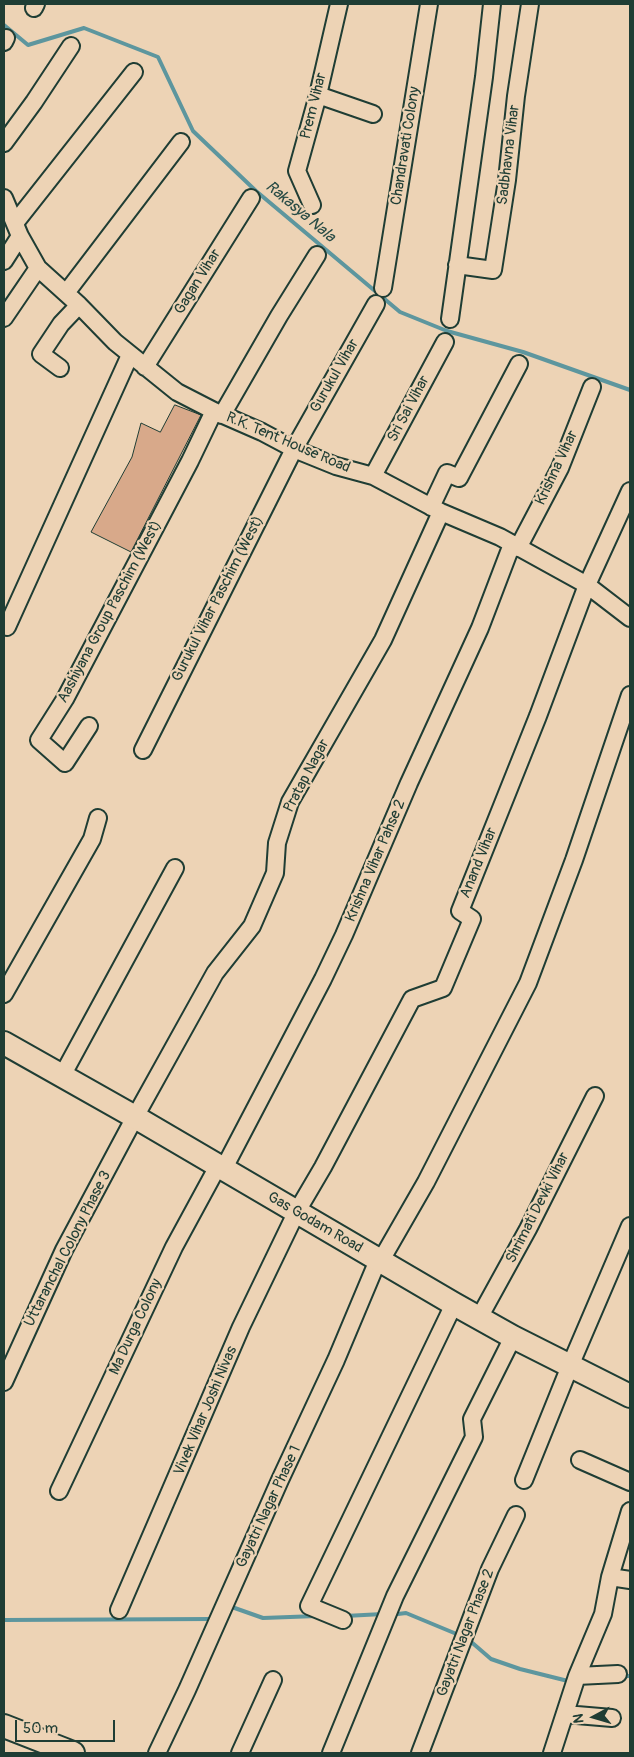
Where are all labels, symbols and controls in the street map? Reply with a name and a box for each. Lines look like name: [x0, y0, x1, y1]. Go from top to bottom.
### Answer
street label: Prem Vihar: [297, 71, 331, 141]
street label: Chandravati Colony: [388, 86, 424, 206]
street label: Sadbhavna Vihar: [494, 104, 524, 206]
water label: Rakasya Nala: [261, 177, 339, 247]
street label: Gagan Vihar: [171, 246, 225, 318]
street label: Gurukul Vihar: [307, 336, 363, 416]
street label: Sri Sai Vihar: [384, 373, 434, 445]
street label: R.K. Tent House Road: [223, 409, 353, 477]
street label: Krishna Vihar: [532, 428, 582, 508]
street label: Gurukul Vihar Paschim (West): [168, 513, 268, 685]
street label: Aashiyana Group Paschim (West): [54, 518, 166, 706]
street label: Pratap Nagar: [280, 736, 334, 816]
street label: Krishna Vihar Pahse 2: [342, 797, 410, 925]
street label: Anand Vihar: [457, 825, 501, 901]
street label: Shrimati Devki Vihar: [502, 1150, 574, 1266]
street label: Uttaranchal Colony Phase 3: [21, 1168, 115, 1330]
street label: Gas Godam Road: [264, 1188, 366, 1258]
street label: Ma Durga Colony: [106, 1276, 166, 1378]
street label: Vivek Vihar Joshi Nivas: [171, 1344, 241, 1478]
street label: Gayatri Nagar Phase 1: [233, 1443, 305, 1571]
street label: Gayatri Nagar Phase 2: [433, 1567, 499, 1699]
north arrow: [569, 1692, 619, 1742]
scale bar: [18, 1710, 118, 1742]
text: N: [570, 1713, 588, 1724]
text: 50 m: [23, 1719, 58, 1738]

